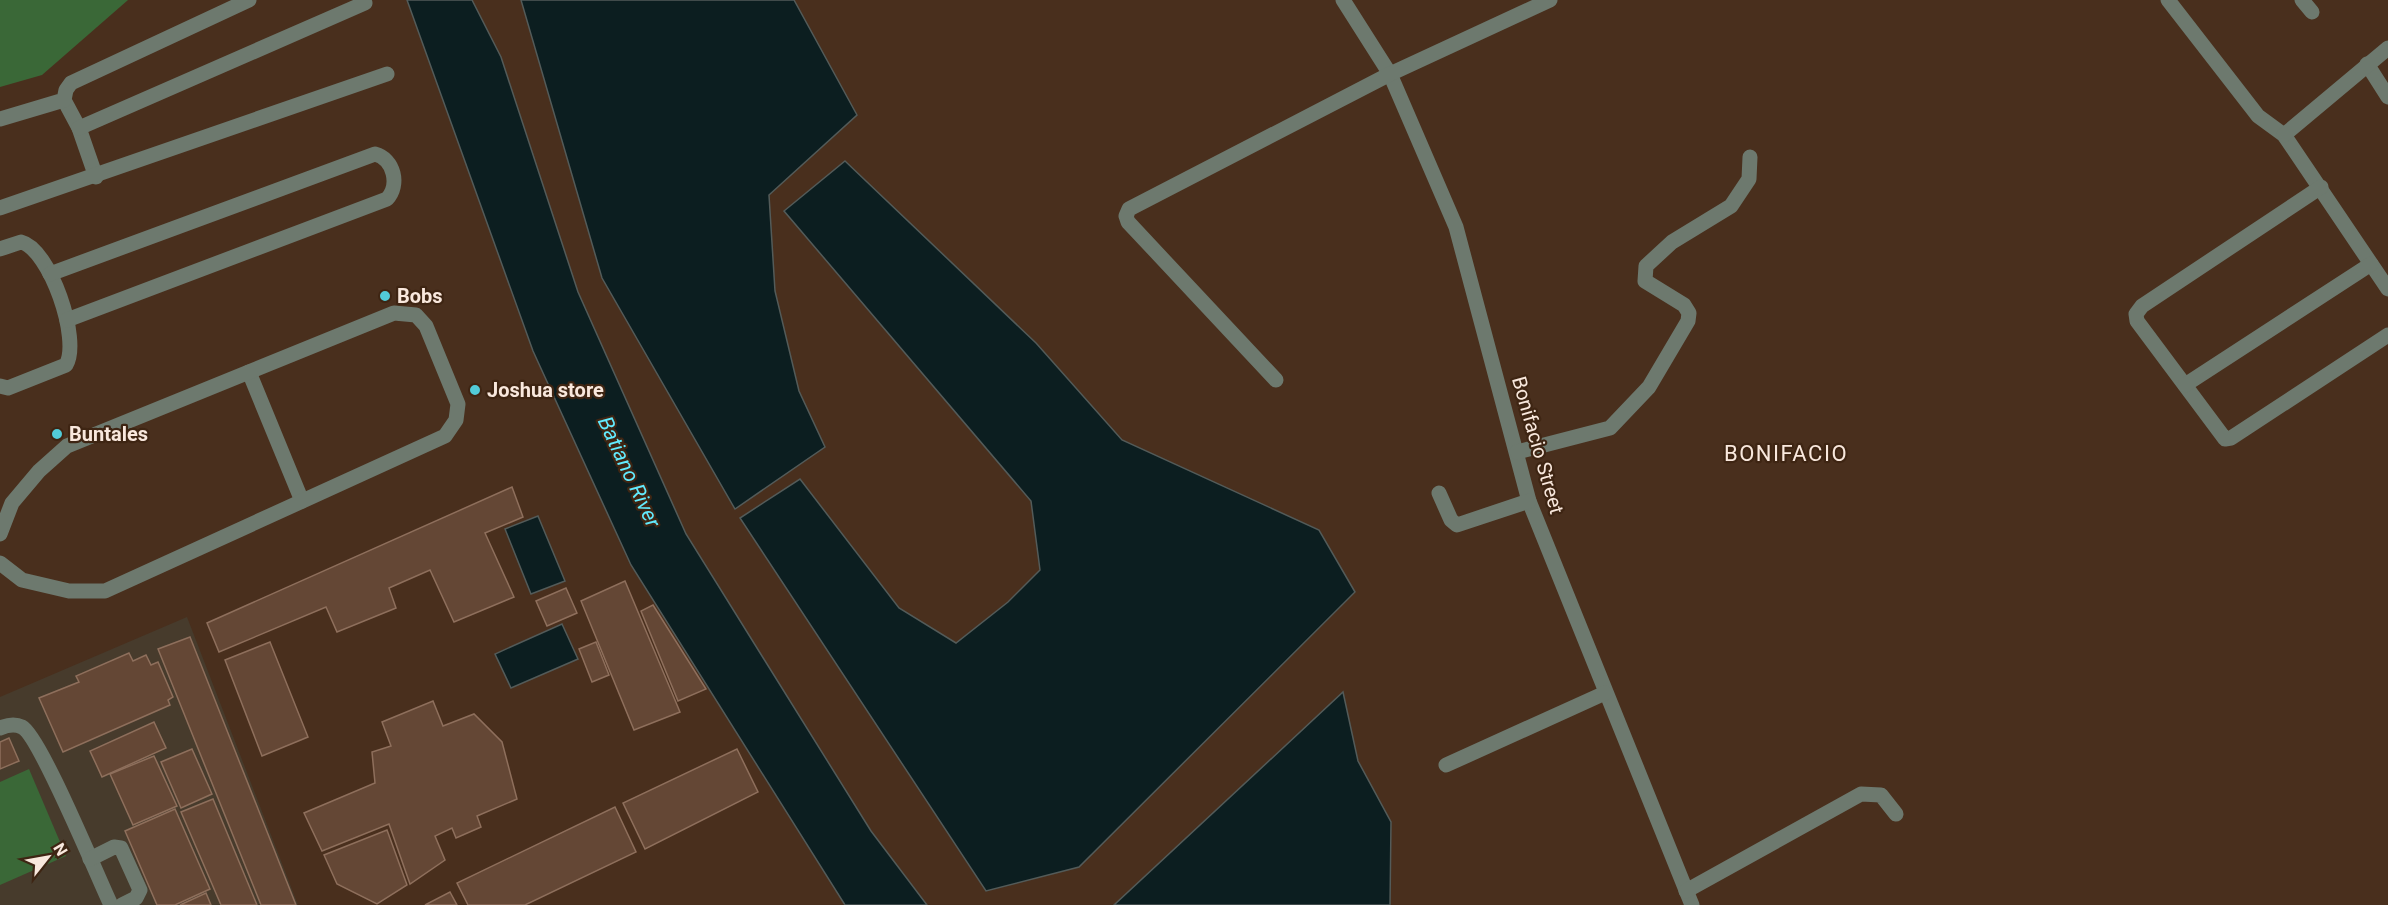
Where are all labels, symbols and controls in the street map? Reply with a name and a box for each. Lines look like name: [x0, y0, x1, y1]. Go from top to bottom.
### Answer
place label: Bobs: [397, 284, 443, 308]
marker: Bobs: [378, 289, 392, 303]
street label: Bonifacio Street: [1507, 373, 1569, 517]
place label: Joshua store: [487, 378, 604, 402]
marker: Joshua store: [468, 383, 482, 397]
water label: Batiano River: [593, 413, 666, 532]
place label: Buntales: [69, 422, 148, 446]
marker: Buntales: [50, 427, 64, 441]
district label: BONIFACIO: [1724, 441, 1848, 466]
north arrow: [18, 827, 78, 887]
text: N: [49, 840, 71, 859]

